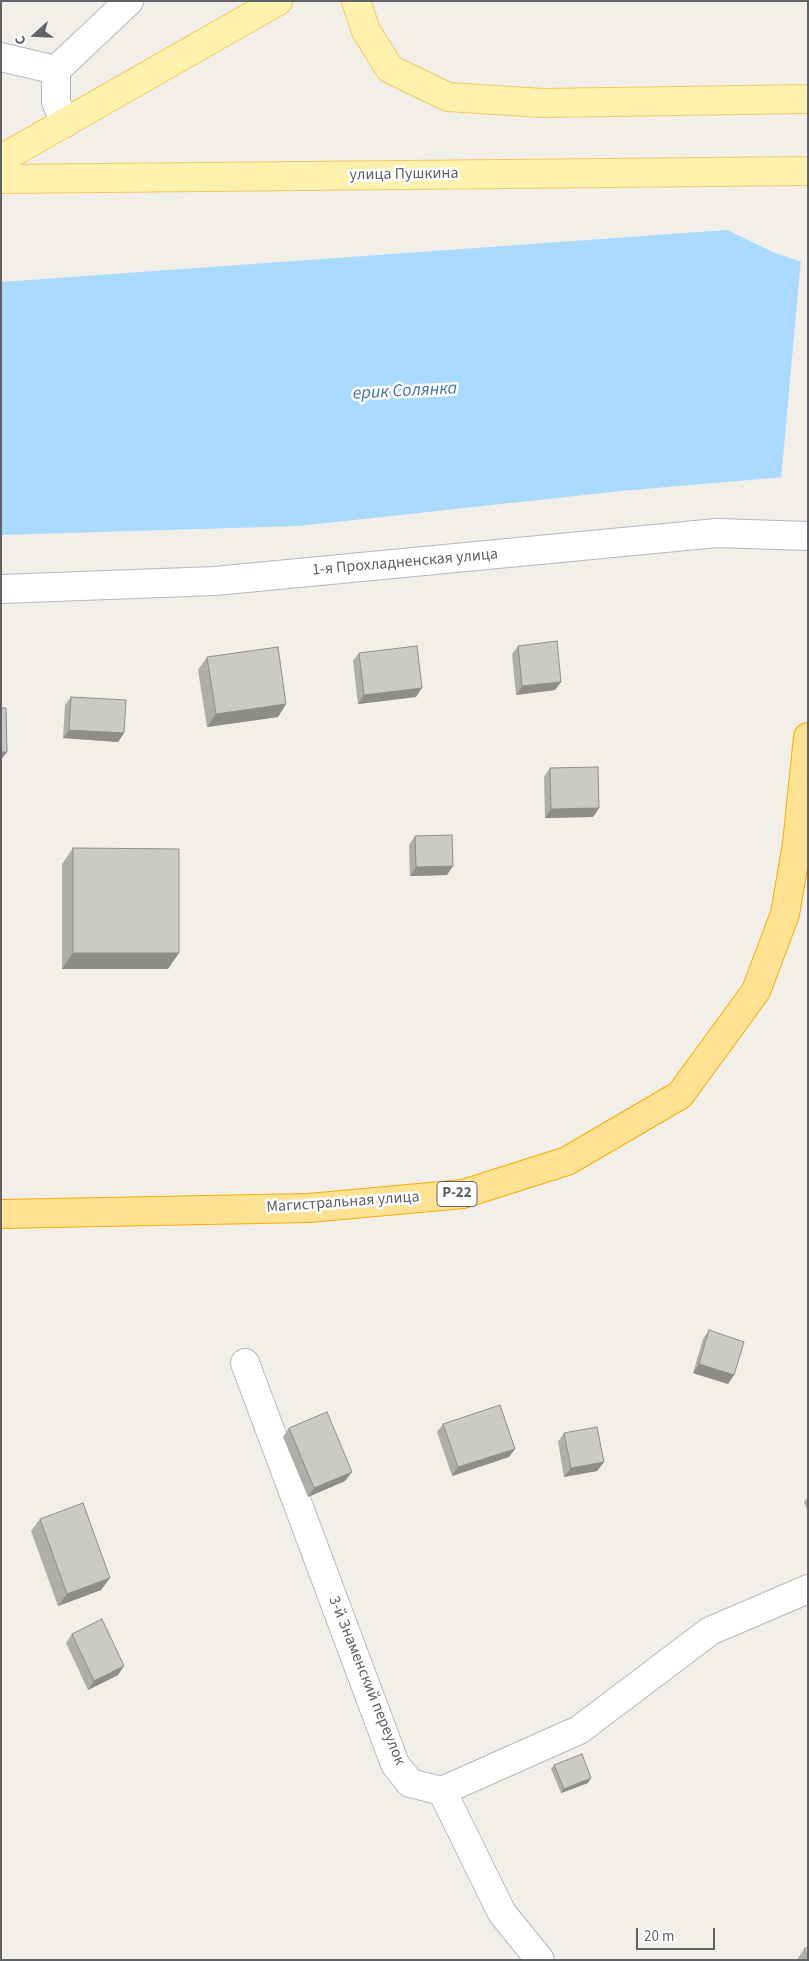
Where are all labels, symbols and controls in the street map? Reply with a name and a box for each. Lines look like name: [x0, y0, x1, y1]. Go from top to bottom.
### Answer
north arrow: [10, 10, 60, 60]
text: С: [10, 33, 32, 47]
street label: улица Пушкина: [349, 164, 459, 186]
water label: ерик Солянка: [352, 378, 458, 406]
street label: 1-я Прохладненская улица: [311, 545, 499, 581]
road number: Р-22: [437, 1182, 477, 1206]
street label: Магистральная улица: [266, 1188, 420, 1218]
street label: 3-й Знаменский переулок: [323, 1594, 409, 1768]
scale bar: [639, 1918, 718, 1950]
text: 20 m: [644, 1926, 674, 1947]

